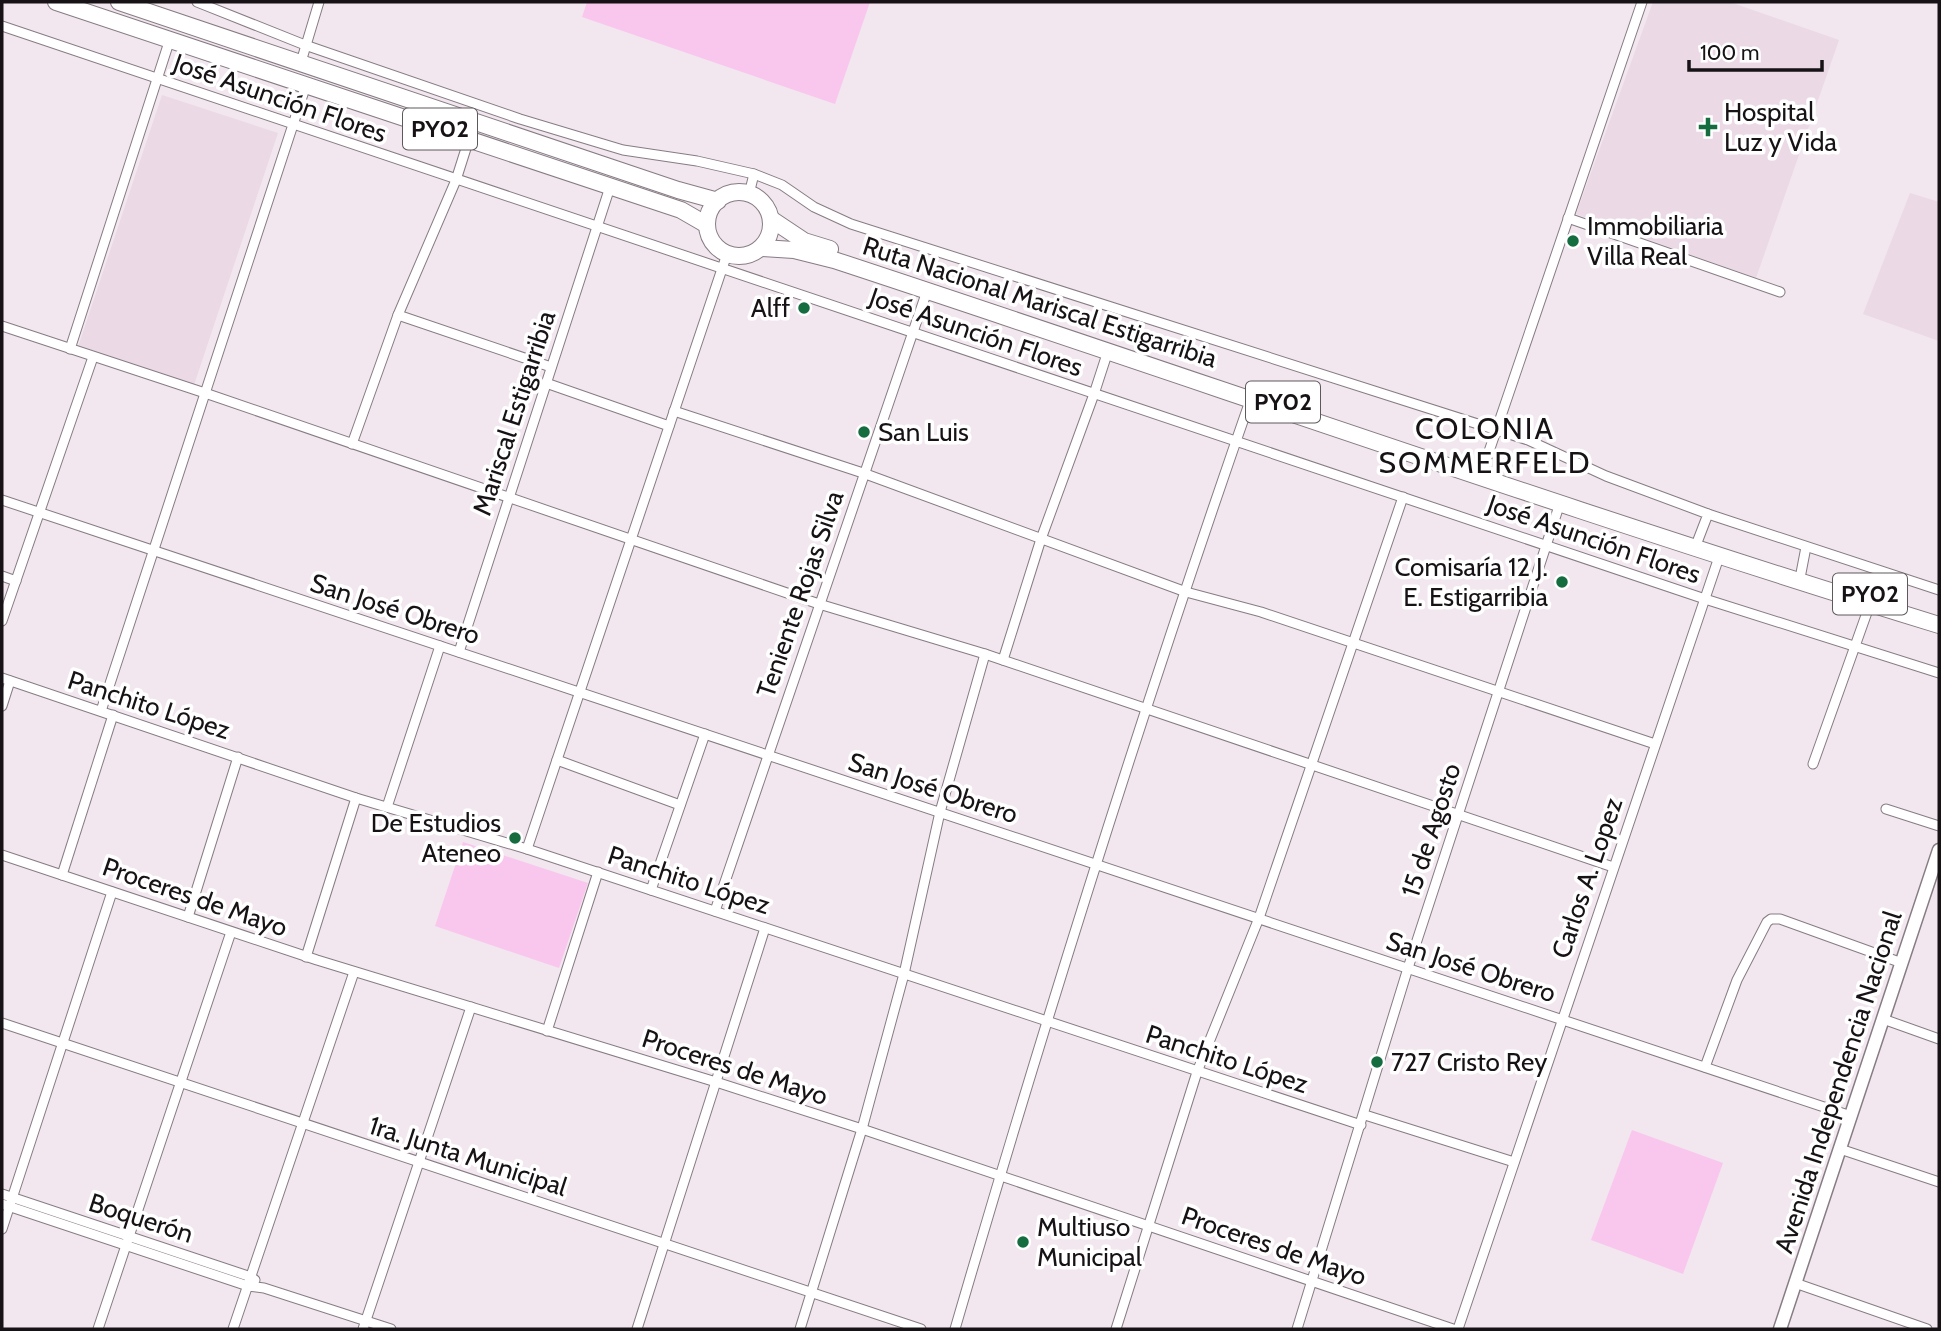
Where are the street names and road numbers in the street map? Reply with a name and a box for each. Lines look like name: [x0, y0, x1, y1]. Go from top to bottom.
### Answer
street label: José Asunción Flores: [168, 46, 391, 150]
road number: PY02: [403, 108, 477, 149]
street label: Ruta Nacional Mariscal Estigarribia: [859, 230, 1222, 375]
street label: José Asunción Flores: [864, 280, 1087, 384]
street label: Mariscal Estigarribia: [466, 306, 562, 519]
road number: PY02: [1246, 382, 1320, 422]
street label: Teniente Rojas Silva: [750, 486, 851, 701]
street label: José Asunción Flores: [1482, 487, 1705, 591]
street label: San José Obrero: [306, 567, 484, 651]
road number: PY02: [1833, 574, 1907, 614]
street label: Panchito López: [64, 664, 234, 746]
street label: San José Obrero: [844, 746, 1022, 830]
street label: 15 de Agosto: [1394, 759, 1468, 901]
street label: Carlos A. Lopez: [1545, 793, 1629, 963]
street label: Panchito López: [604, 839, 774, 921]
street label: Proceres de Mayo: [98, 850, 292, 944]
street label: Avenida Independencia Nacional: [1767, 907, 1909, 1257]
street label: San José Obrero: [1382, 925, 1560, 1009]
street label: Panchito López: [1142, 1018, 1312, 1100]
street label: Proceres de Mayo: [638, 1022, 832, 1112]
street label: 1ra. Junta Municipal: [365, 1109, 571, 1203]
street label: Boquerón: [85, 1186, 197, 1250]
street label: Proceres de Mayo: [1177, 1199, 1371, 1293]

